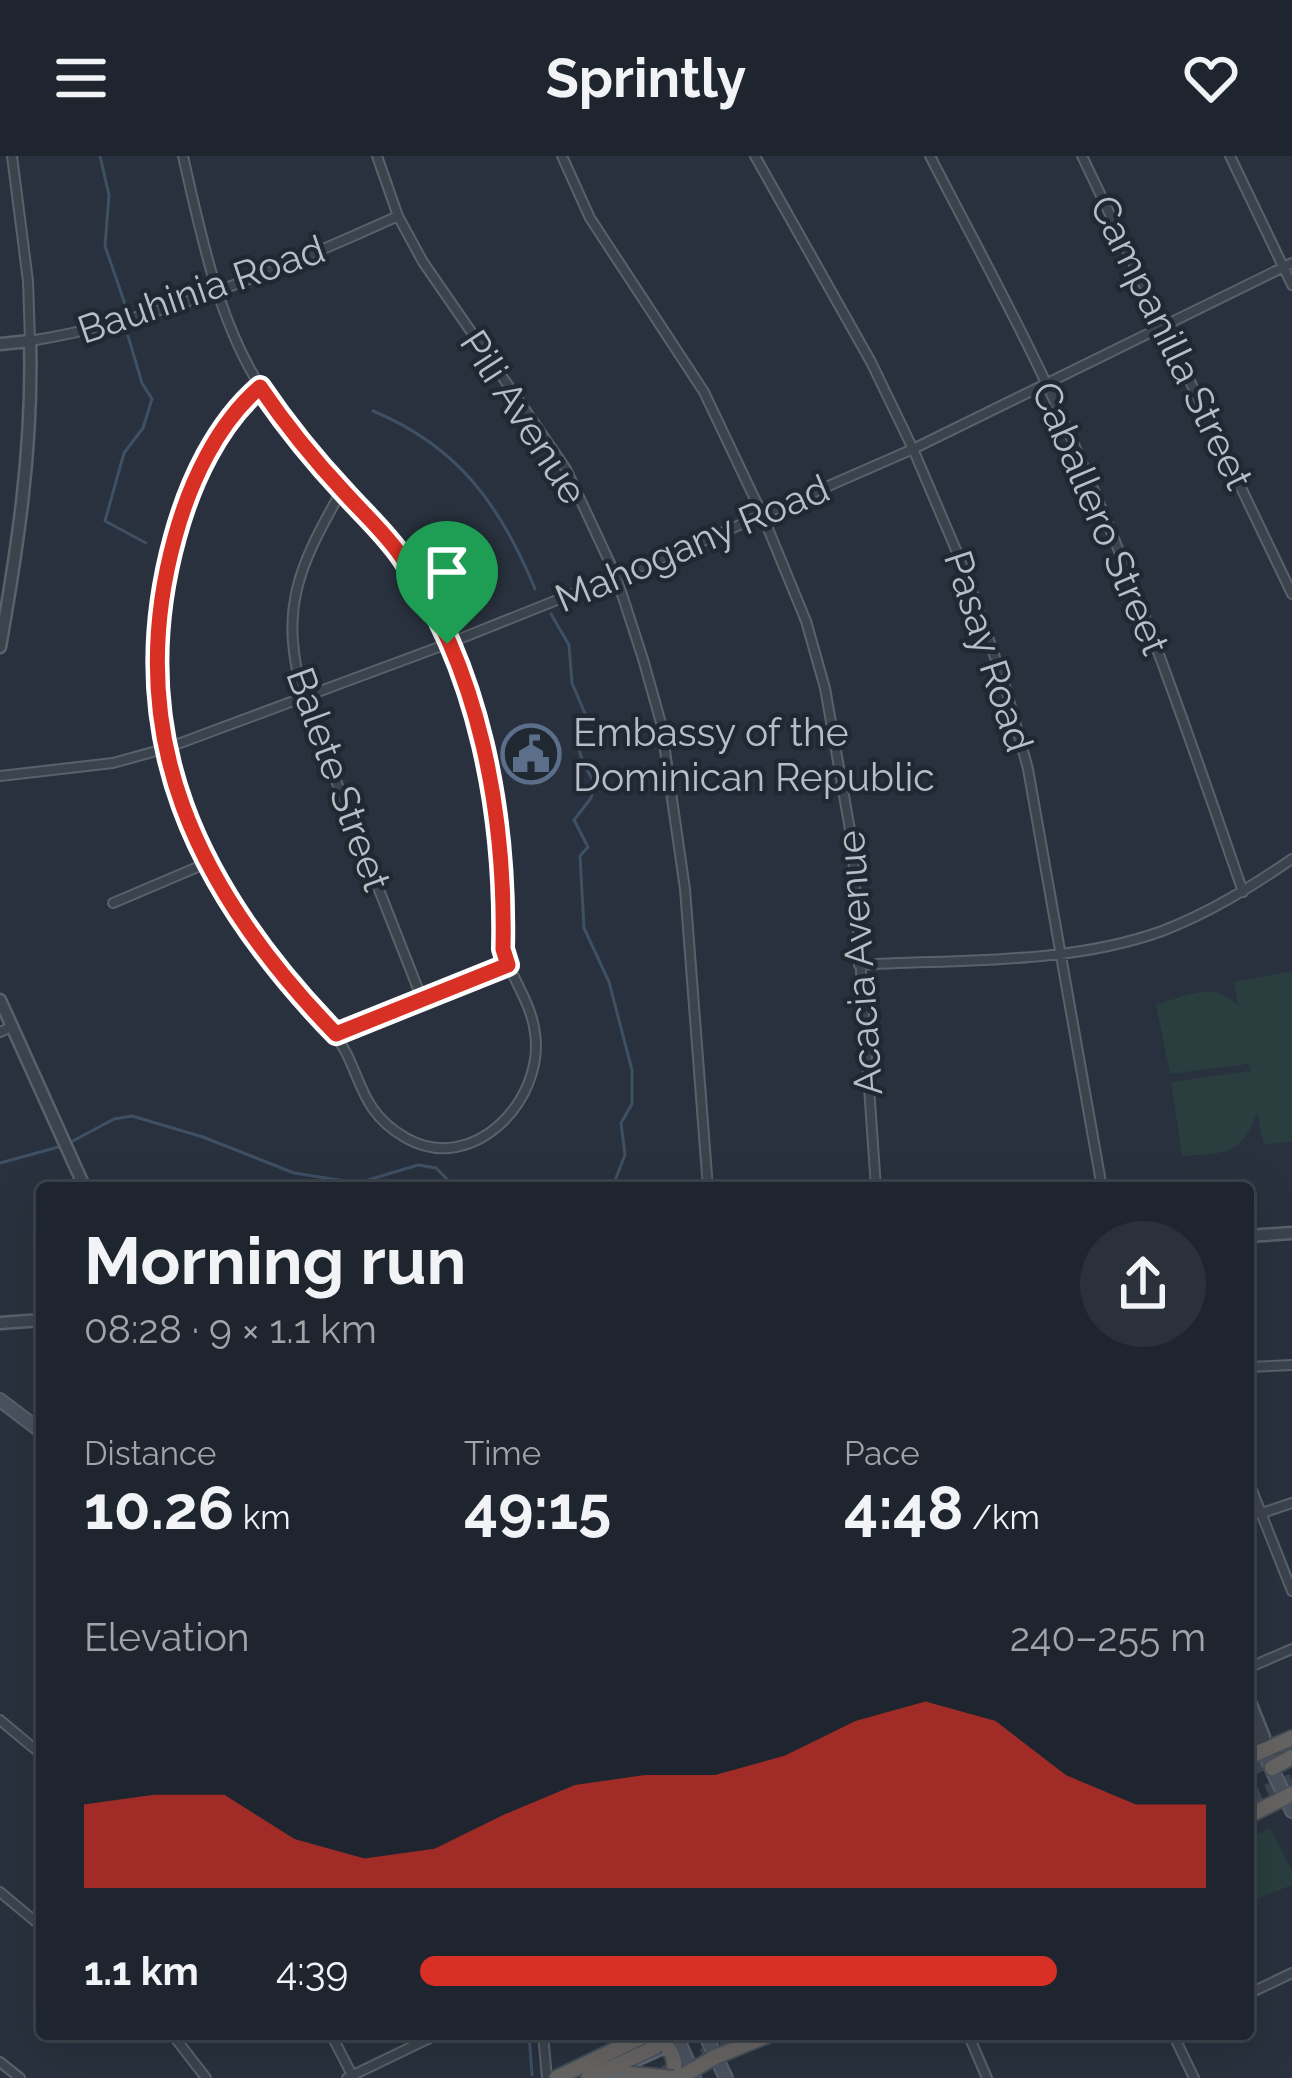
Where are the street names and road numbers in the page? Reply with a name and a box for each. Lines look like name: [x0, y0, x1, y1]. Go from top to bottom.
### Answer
street label: Campanilla Street: [1081, 188, 1263, 496]
street label: Bauhinia Road: [72, 225, 330, 353]
street label: Pili Avenue: [451, 322, 597, 512]
street label: Caballero Street: [1023, 375, 1179, 661]
street label: Mahogany Road: [548, 465, 836, 621]
street label: Pasay Road: [935, 545, 1043, 757]
street label: Balete Street: [277, 661, 401, 897]
street label: Acacia Avenue: [827, 829, 891, 1097]

